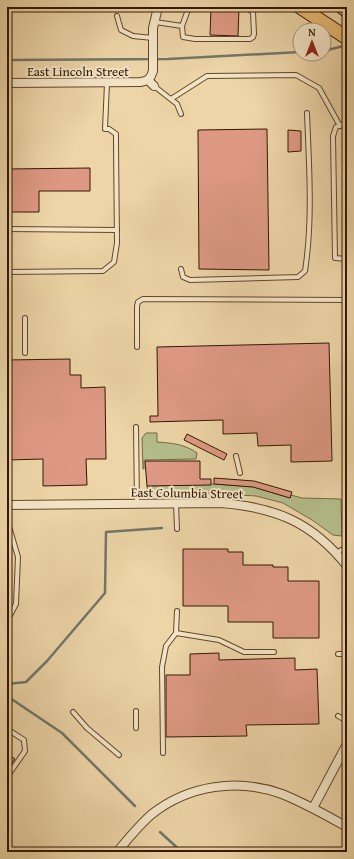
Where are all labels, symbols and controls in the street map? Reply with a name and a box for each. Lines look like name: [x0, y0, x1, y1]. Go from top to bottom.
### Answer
north arrow: [292, 22, 332, 62]
text: N: [308, 24, 316, 40]
street label: East Lincoln Street: [27, 62, 129, 81]
street label: East Columbia Street: [131, 483, 244, 503]

